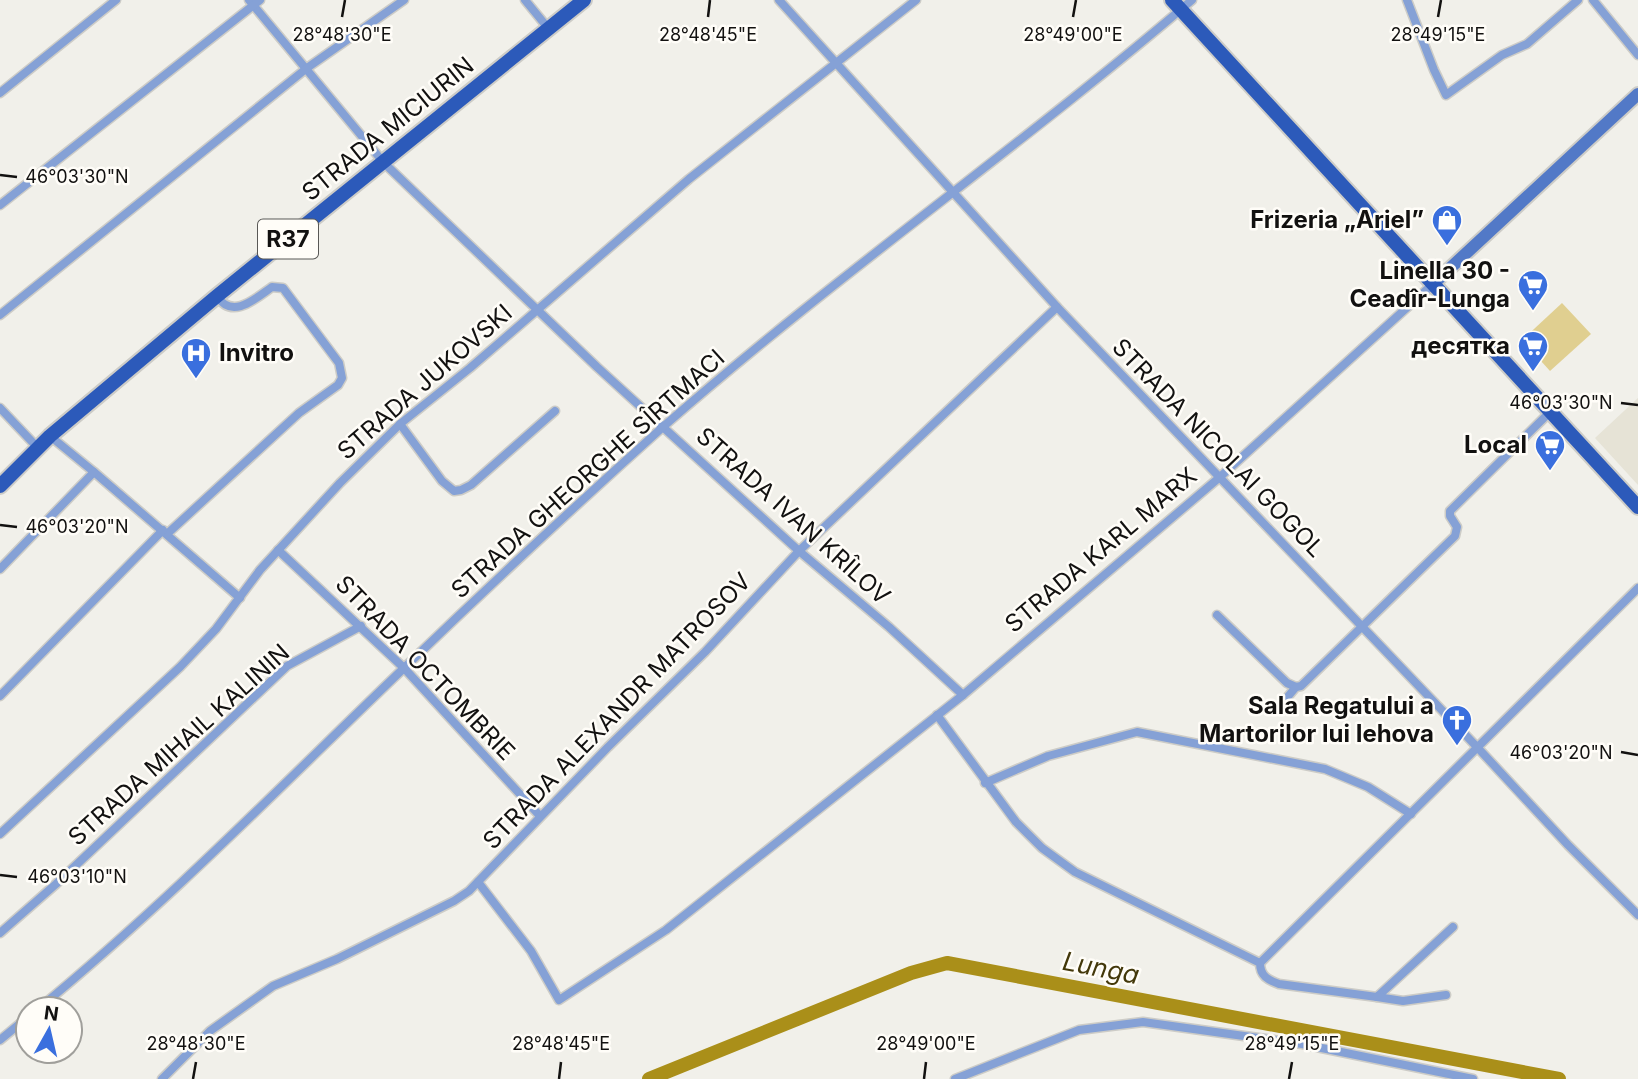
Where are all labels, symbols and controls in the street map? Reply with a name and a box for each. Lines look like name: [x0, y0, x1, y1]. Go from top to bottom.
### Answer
text: 28°48'30"E: [292, 24, 392, 45]
text: 28°48'45"E: [659, 24, 757, 45]
text: 28°49'00"E: [1023, 24, 1123, 45]
text: 28°49'15"E: [1391, 24, 1485, 45]
street label: STRADA MICIURIN: [296, 50, 479, 207]
text: 46°03'30"N: [25, 166, 129, 187]
shop icon: Frizeria „Ariel”: [1430, 203, 1464, 247]
place label: Frizeria „Ariel”: [1250, 205, 1424, 234]
road number: R37: [258, 220, 318, 258]
place label: Linella 30 - Ceadîr-Lunga: [1349, 256, 1510, 313]
supermarket icon: Linella 30 - Ceadîr-Lunga: [1516, 268, 1550, 312]
street label: STRADA JUKOVSKI: [332, 298, 518, 465]
supermarket icon: десятка: [1516, 329, 1550, 373]
place label: десятка: [1411, 331, 1510, 360]
street label: STRADA NICOLAI GOGOL: [1106, 332, 1330, 563]
hospital icon: Invitro: [179, 336, 213, 380]
place label: Invitro: [219, 338, 294, 367]
street label: STRADA GHEORGHE SÎRTMACI: [444, 342, 730, 604]
text: 46°03'30"N: [1509, 392, 1613, 413]
street label: STRADA IVAN KRÎLOV: [691, 420, 897, 610]
supermarket icon: Local: [1533, 428, 1567, 472]
place label: Local: [1464, 430, 1527, 459]
street label: STRADA KARL MARX: [999, 461, 1202, 638]
text: 46°03'20"N: [25, 516, 129, 537]
street label: STRADA ALEXANDR MATROSOV: [477, 567, 757, 855]
street label: STRADA OCTOMBRIE: [330, 569, 521, 766]
street label: STRADA MIHAIL KALININ: [62, 638, 295, 852]
place label: Sala Regatului a Martorilor lui Iehova: [1199, 691, 1434, 748]
church icon: Sala Regatului a Martorilor lui Iehova: [1440, 703, 1474, 747]
text: 46°03'20"N: [1509, 742, 1613, 763]
text: 46°03'10"N: [27, 866, 127, 887]
water label: Lunga: [1060, 945, 1142, 990]
north arrow: [14, 995, 84, 1065]
text: N: [43, 1001, 60, 1026]
text: 28°48'30"E: [146, 1033, 246, 1054]
text: 28°48'45"E: [512, 1033, 610, 1054]
text: 28°49'00"E: [876, 1033, 976, 1054]
text: 28°49'15"E: [1245, 1033, 1339, 1054]

